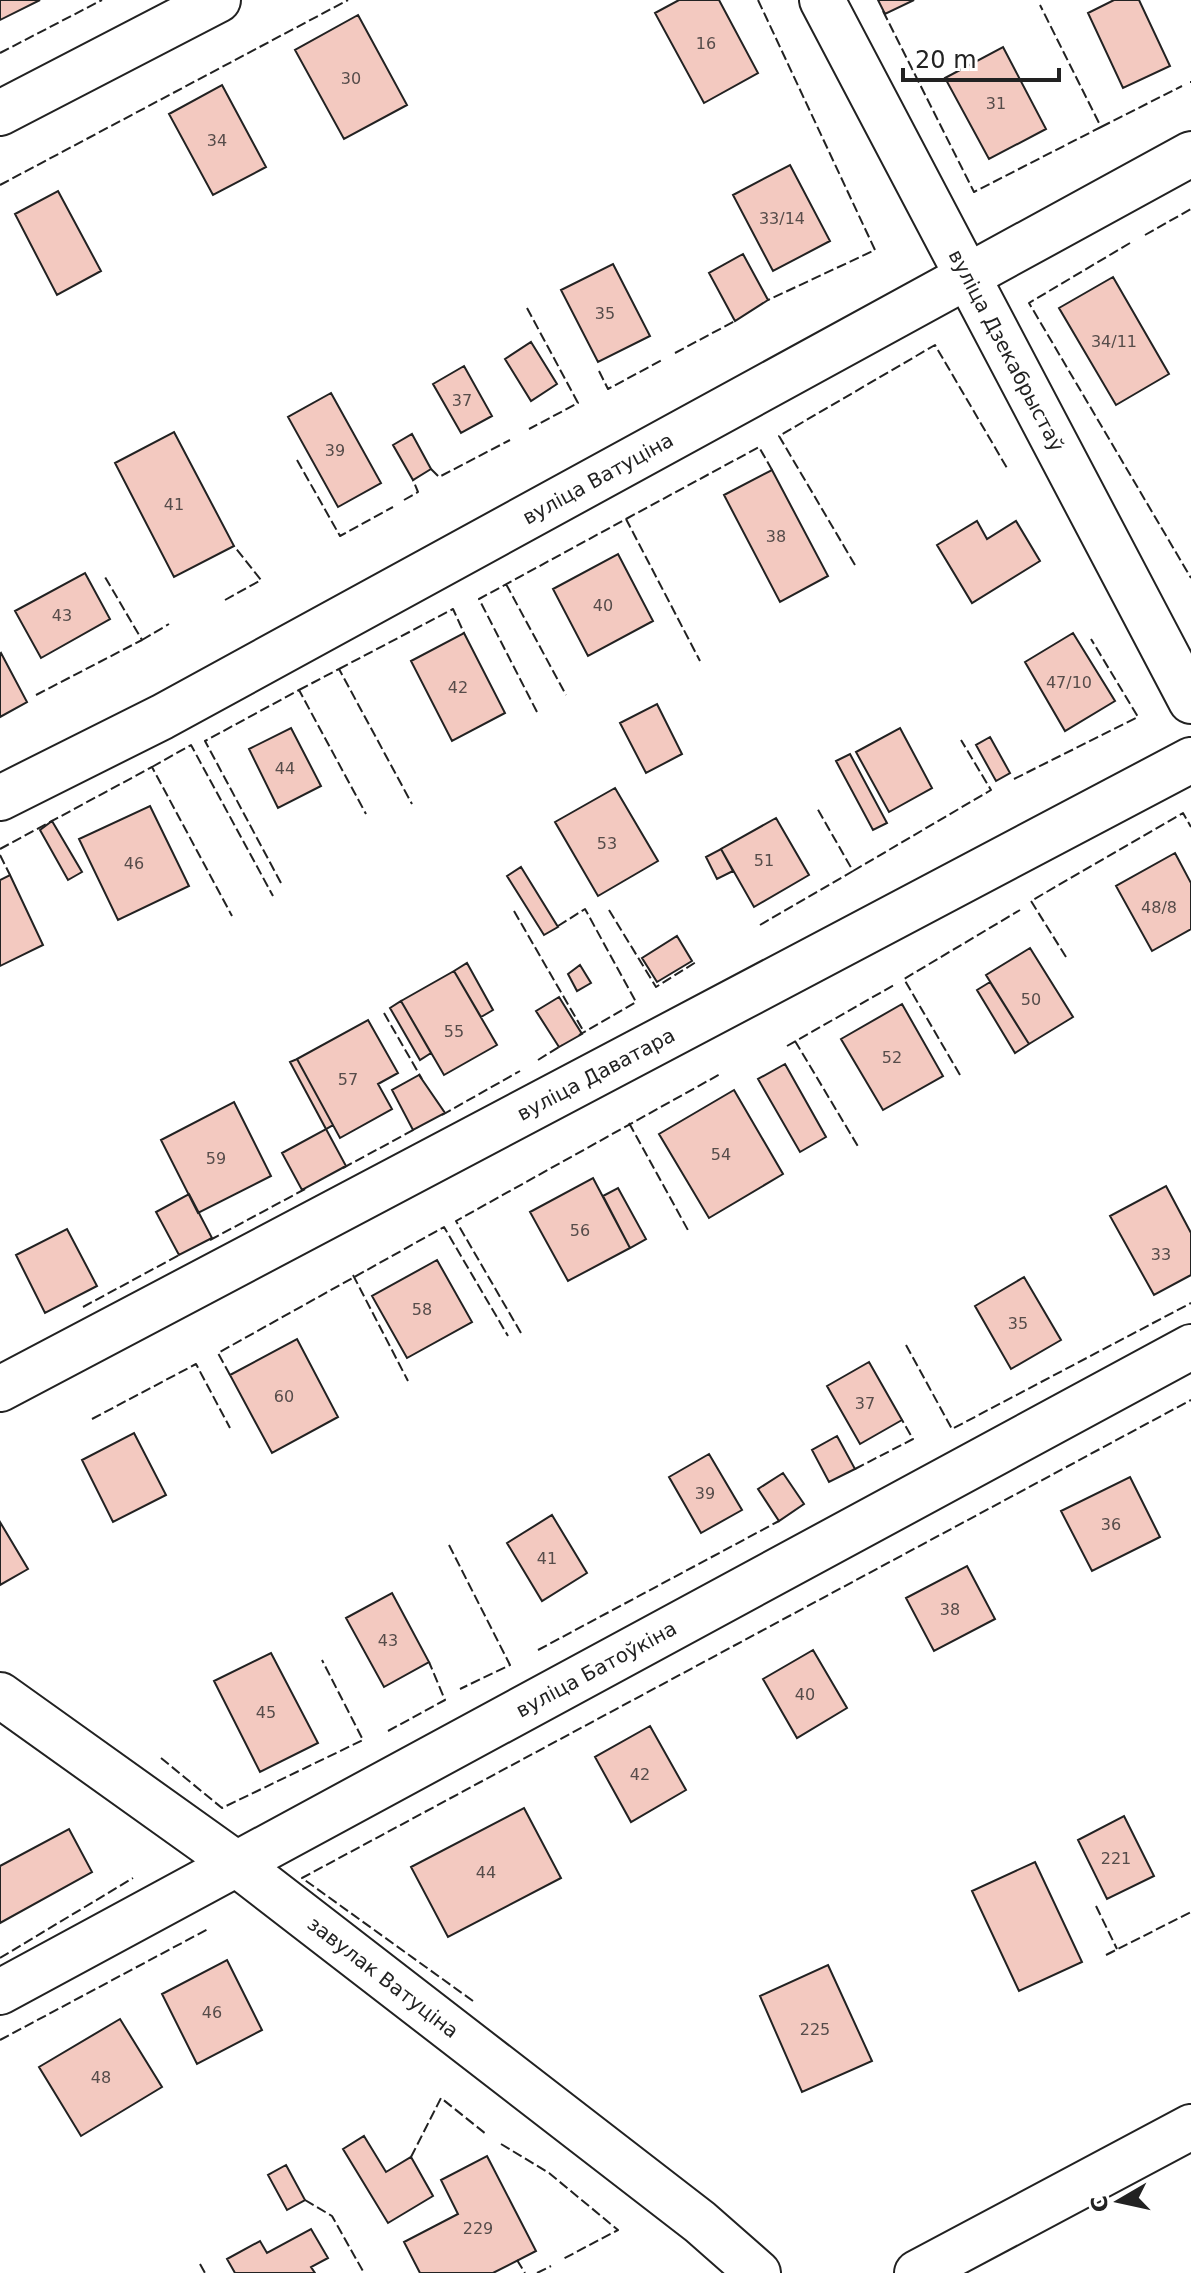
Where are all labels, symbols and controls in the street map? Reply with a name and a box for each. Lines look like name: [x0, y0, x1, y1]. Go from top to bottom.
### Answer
scale bar: [903, 32, 1059, 82]
house number: 16: [696, 34, 716, 53]
text: 20 m: [915, 46, 977, 74]
house number: 30: [341, 69, 361, 88]
house number: 31: [986, 94, 1006, 113]
house number: 34: [207, 131, 227, 150]
house number: 33/14: [759, 209, 805, 228]
street label: вуліца Дзекабрыстаў: [943, 245, 1070, 456]
house number: 35: [595, 304, 615, 323]
house number: 34/11: [1091, 332, 1137, 351]
house number: 37: [452, 391, 472, 410]
street label: вуліца Ватуціна: [518, 428, 677, 529]
house number: 39: [325, 441, 345, 460]
house number: 41: [164, 495, 184, 514]
house number: 38: [766, 527, 786, 546]
house number: 40: [593, 596, 613, 615]
house number: 43: [52, 606, 72, 625]
house number: 47/10: [1046, 673, 1092, 692]
house number: 42: [448, 678, 468, 697]
house number: 44: [275, 759, 295, 778]
house number: 53: [597, 834, 617, 853]
house number: 51: [754, 851, 774, 870]
house number: 46: [124, 854, 144, 873]
house number: 48/8: [1141, 898, 1177, 917]
house number: 50: [1021, 990, 1041, 1009]
house number: 55: [444, 1022, 464, 1041]
street label: вуліца Даватара: [513, 1023, 679, 1126]
house number: 52: [882, 1048, 902, 1067]
house number: 57: [338, 1070, 358, 1089]
house number: 54: [711, 1145, 731, 1164]
house number: 59: [206, 1149, 226, 1168]
house number: 56: [570, 1221, 590, 1240]
house number: 33: [1151, 1245, 1171, 1264]
house number: 58: [412, 1300, 432, 1319]
house number: 35: [1008, 1314, 1028, 1333]
house number: 60: [274, 1387, 294, 1406]
house number: 37: [855, 1394, 875, 1413]
house number: 39: [695, 1484, 715, 1503]
house number: 36: [1101, 1515, 1121, 1534]
house number: 41: [537, 1549, 557, 1568]
house number: 38: [940, 1600, 960, 1619]
street label: вуліца Батоўкіна: [512, 1616, 681, 1722]
house number: 43: [378, 1631, 398, 1650]
house number: 40: [795, 1685, 815, 1704]
house number: 45: [256, 1703, 276, 1722]
house number: 42: [630, 1765, 650, 1784]
house number: 221: [1101, 1849, 1131, 1868]
house number: 44: [476, 1863, 496, 1882]
street label: завулак Ватуціна: [303, 1911, 463, 2043]
house number: 46: [202, 2003, 222, 2022]
house number: 225: [800, 2020, 830, 2039]
house number: 48: [91, 2068, 111, 2087]
north arrow: [1079, 2161, 1159, 2241]
text: С: [1086, 2194, 1113, 2214]
house number: 229: [463, 2219, 493, 2238]

